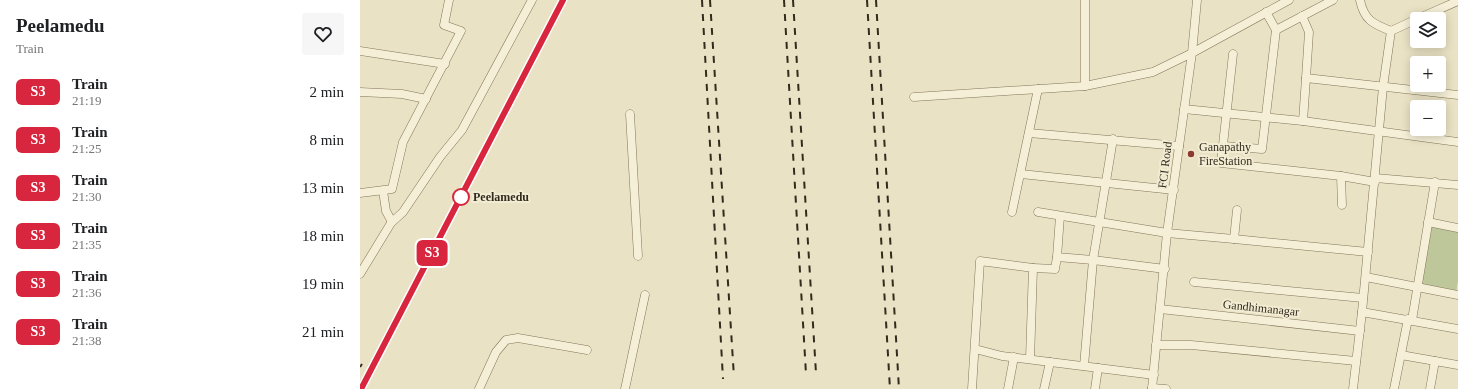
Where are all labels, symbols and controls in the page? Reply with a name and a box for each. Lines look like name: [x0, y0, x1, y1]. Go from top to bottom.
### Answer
map controls: [1410, 12, 1446, 136]
button: layers: [1410, 12, 1446, 48]
button: heart: [302, 13, 344, 55]
text: Peelamedu: [16, 15, 105, 36]
text: Train: [16, 41, 44, 56]
button: +: [1410, 56, 1446, 92]
text: Train: [72, 76, 108, 92]
text: S3: [31, 84, 45, 99]
text: 2 min: [309, 84, 344, 100]
text: 21:19: [72, 93, 102, 108]
button: −: [1410, 100, 1446, 136]
text: Train: [72, 124, 108, 140]
text: S3: [31, 132, 45, 147]
text: 8 min: [309, 132, 344, 148]
place label: Ganapathy FireStation: [1199, 140, 1252, 168]
text: 21:25: [72, 141, 102, 156]
street label: FCI Road: [1155, 141, 1175, 189]
marker: Ganapathy FireStation: [1186, 149, 1196, 159]
text: Train: [72, 172, 108, 188]
text: S3: [31, 180, 45, 195]
text: 13 min: [302, 180, 344, 196]
marker: Peelamedu: [452, 188, 470, 206]
text: 21:30: [72, 189, 102, 204]
place label: Peelamedu: [473, 190, 529, 204]
text: Train: [72, 220, 108, 236]
text: S3: [31, 228, 45, 243]
text: 18 min: [302, 228, 344, 244]
text: 21:35: [72, 237, 102, 252]
line badge: S3: [414, 240, 450, 266]
text: S3: [425, 245, 439, 260]
text: Train: [72, 268, 108, 284]
text: S3: [31, 276, 45, 291]
text: 19 min: [302, 276, 344, 292]
text: 21:36: [72, 285, 102, 300]
street label: Gandhimanagar: [1222, 297, 1300, 319]
text: Train: [72, 316, 108, 332]
text: S3: [31, 324, 45, 339]
text: 21 min: [302, 324, 344, 340]
text: 21:38: [72, 333, 102, 348]

